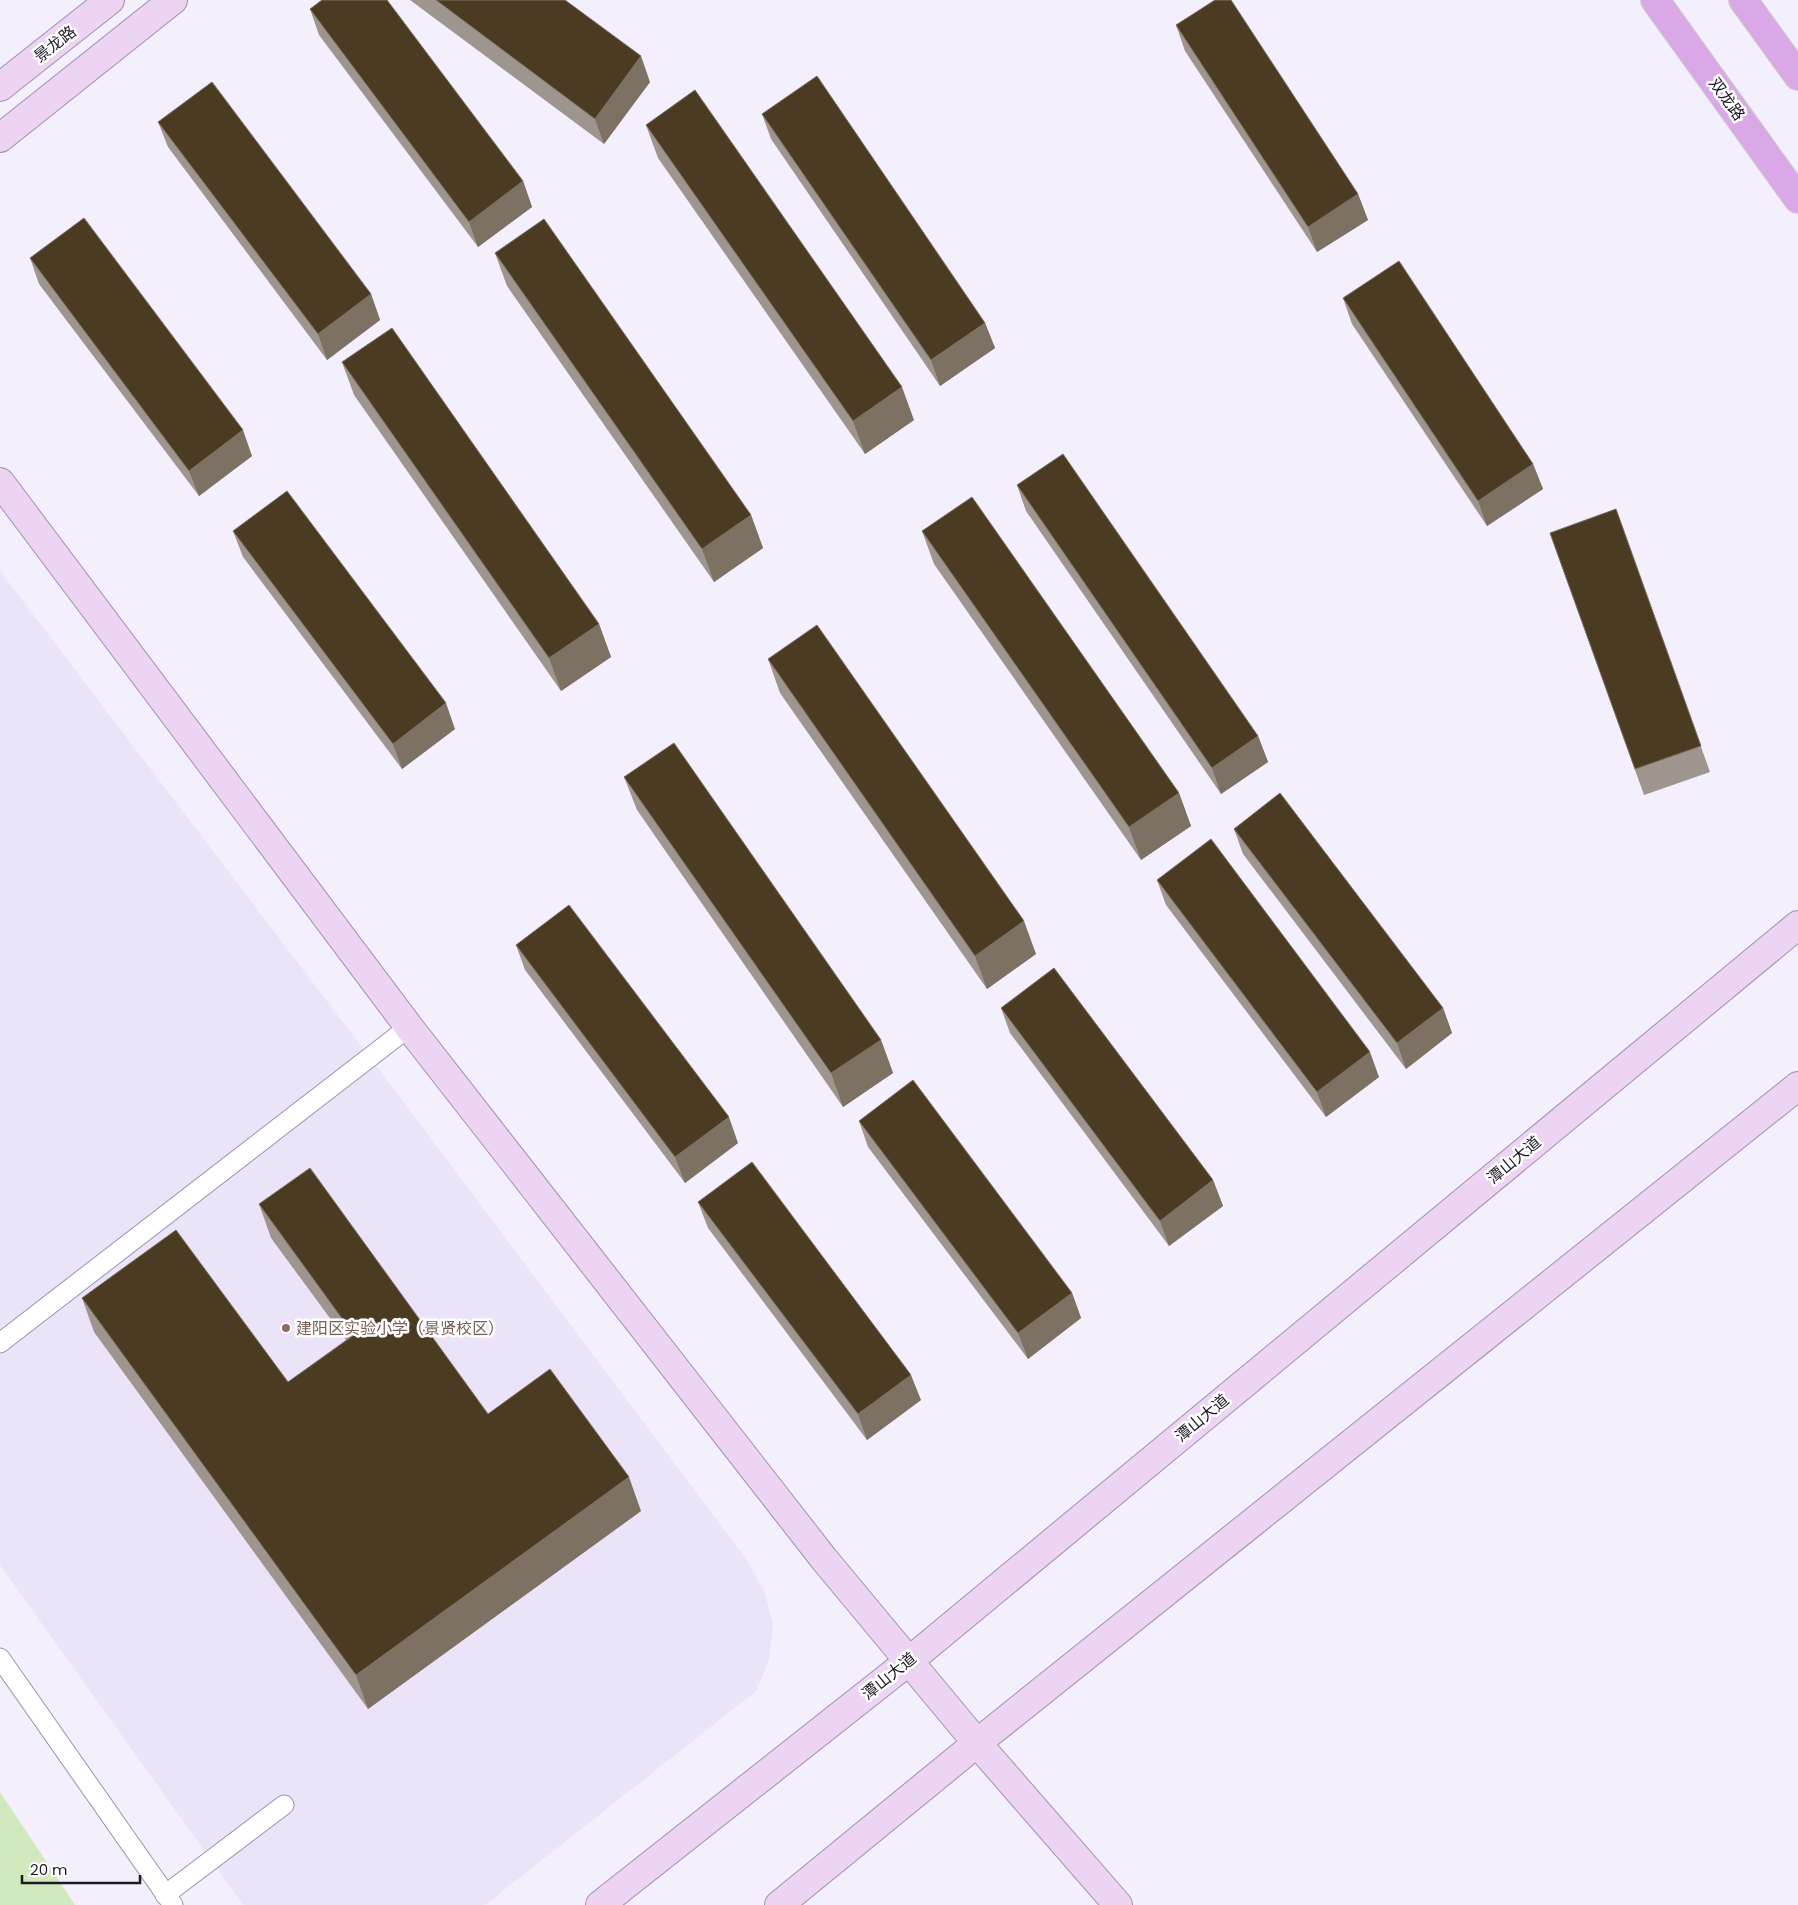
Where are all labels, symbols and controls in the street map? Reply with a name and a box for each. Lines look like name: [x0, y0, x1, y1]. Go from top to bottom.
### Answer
street label: 景龙路: [29, 20, 81, 68]
street label: 双龙路: [1704, 73, 1750, 125]
street label: 潭山大道: [1482, 1131, 1546, 1189]
place label: 建阳区实验小学（景贤校区）: [296, 1317, 504, 1340]
marker: 建阳区实验小学（景贤校区）: [280, 1322, 292, 1334]
street label: 潭山大道: [1170, 1389, 1234, 1447]
street label: 潭山大道: [857, 1647, 921, 1705]
scale bar: [22, 1852, 140, 1884]
text: 20 m: [30, 1859, 68, 1880]

